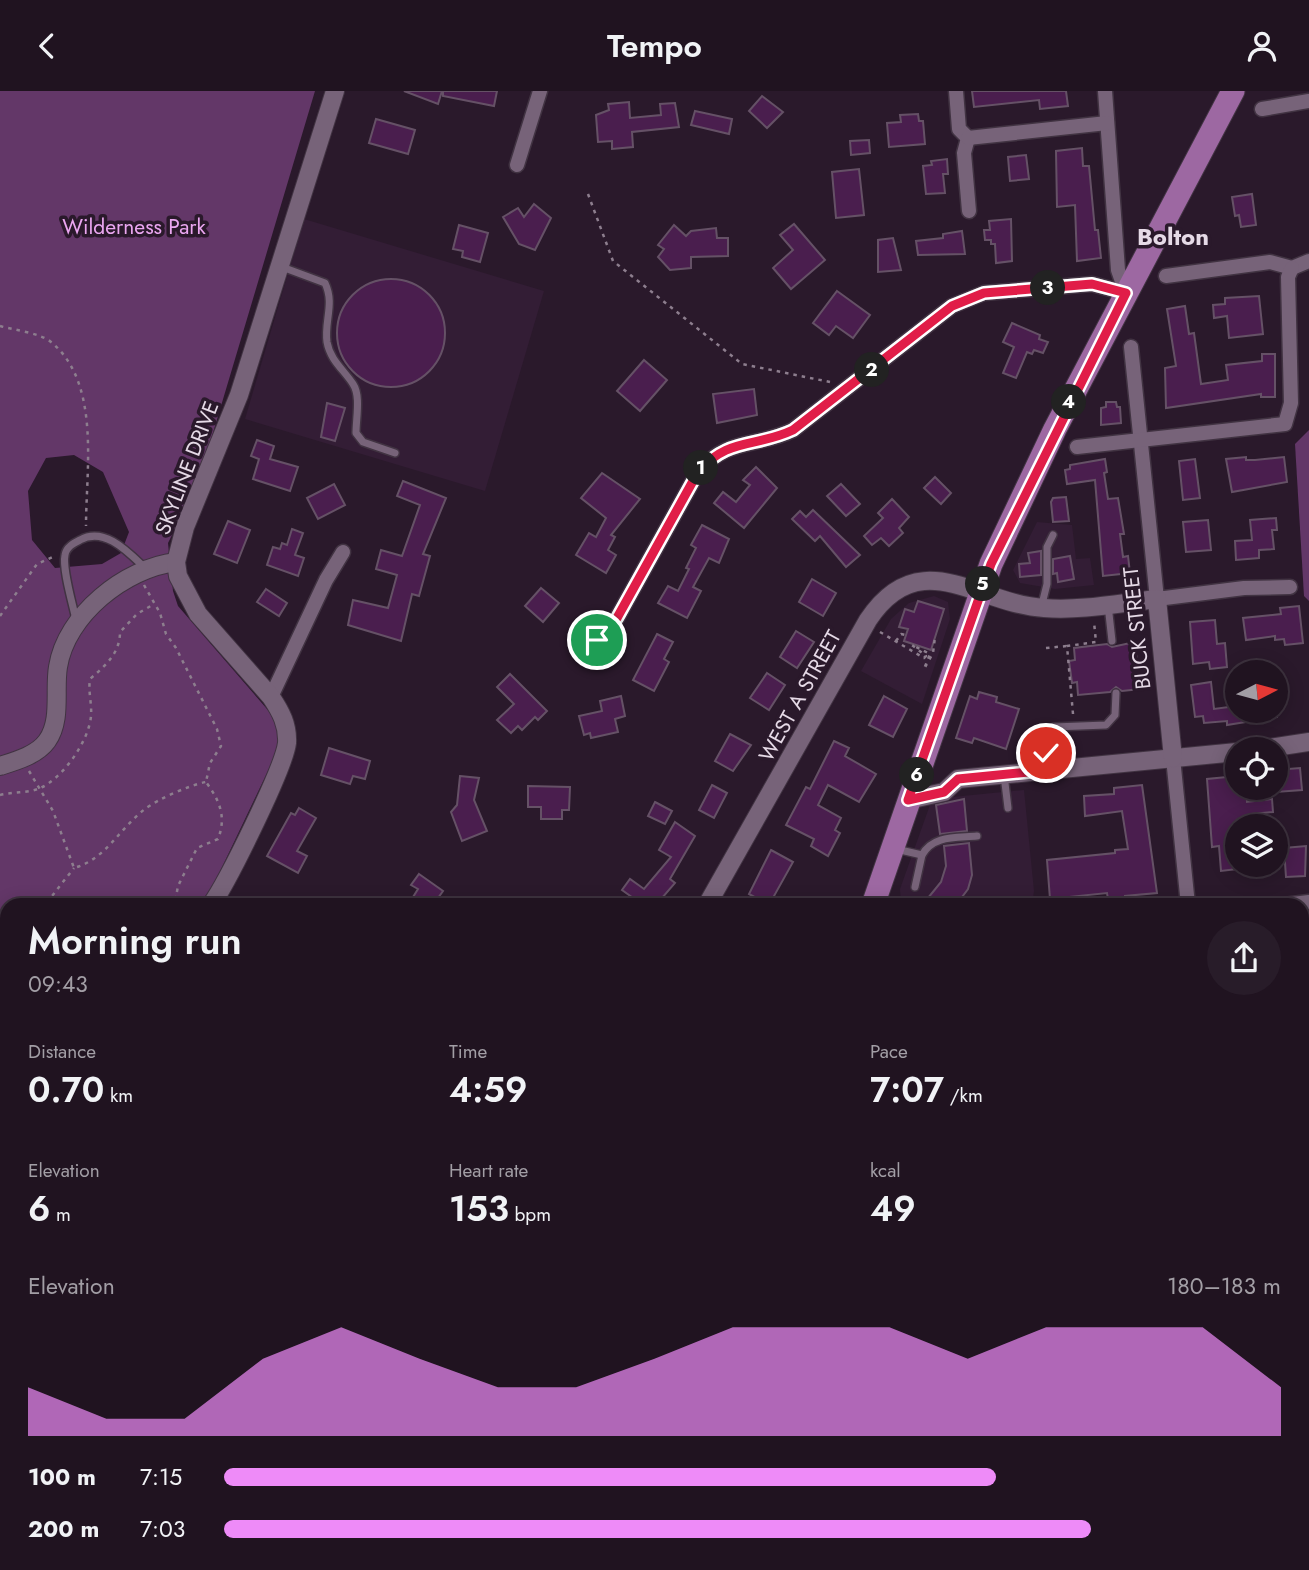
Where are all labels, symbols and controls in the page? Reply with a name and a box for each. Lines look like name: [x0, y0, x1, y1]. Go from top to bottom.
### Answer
text: Tempo: [607, 23, 702, 69]
icon: back: [28, 27, 66, 65]
icon: person: [1243, 27, 1281, 65]
park label: Wilderness Park: [62, 212, 207, 242]
district label: Bolton: [1137, 219, 1209, 254]
pin: 3: [1030, 271, 1066, 305]
text: 3: [1042, 274, 1053, 301]
pin: 2: [854, 353, 890, 387]
text: 2: [865, 356, 878, 383]
pin: 4: [1052, 385, 1086, 419]
text: 4: [1062, 388, 1075, 415]
street label: SKYLINE DRIVE: [148, 397, 226, 539]
pin: 1: [684, 451, 718, 485]
text: 1: [696, 454, 705, 481]
street label: BUCK STREET: [1116, 565, 1158, 691]
pin: 5: [965, 567, 1000, 601]
text: 5: [976, 570, 989, 597]
pin: [567, 610, 627, 670]
icon: arrive: [578, 621, 616, 659]
street label: WEST A STREET: [751, 625, 849, 767]
north arrow: [1225, 660, 1288, 723]
map controls: [1225, 660, 1288, 877]
pin: [1016, 723, 1076, 783]
icon: check: [1027, 734, 1065, 772]
button: locate: [1225, 737, 1288, 800]
pin: 6: [900, 757, 934, 793]
text: 6: [910, 761, 923, 788]
button: layers: [1225, 814, 1288, 877]
text: Morning run: [28, 913, 242, 968]
button: share: [1207, 921, 1281, 995]
text: 09:43: [28, 967, 88, 1001]
text: Distance: [28, 1038, 96, 1065]
text: Time: [449, 1038, 487, 1065]
text: Pace: [870, 1038, 908, 1065]
text: 0.70: [28, 1065, 104, 1115]
text: 4:59: [449, 1065, 527, 1115]
text: 7:07: [870, 1065, 944, 1115]
text: km: [104, 1082, 133, 1109]
text: /km: [944, 1082, 983, 1109]
text: Elevation: [28, 1157, 100, 1184]
text: Heart rate: [449, 1157, 528, 1184]
text: kcal: [870, 1157, 901, 1184]
text: 6: [28, 1184, 50, 1234]
text: 153: [449, 1184, 509, 1234]
text: 49: [870, 1184, 916, 1234]
text: m: [50, 1201, 71, 1228]
text: bpm: [509, 1201, 551, 1228]
text: Elevation: [28, 1269, 115, 1303]
text: 180–183 m: [1167, 1269, 1281, 1303]
text: 100 m: [28, 1460, 96, 1494]
text: 7:15: [140, 1460, 182, 1494]
text: 200 m: [28, 1512, 99, 1546]
text: 7:03: [140, 1512, 185, 1546]

